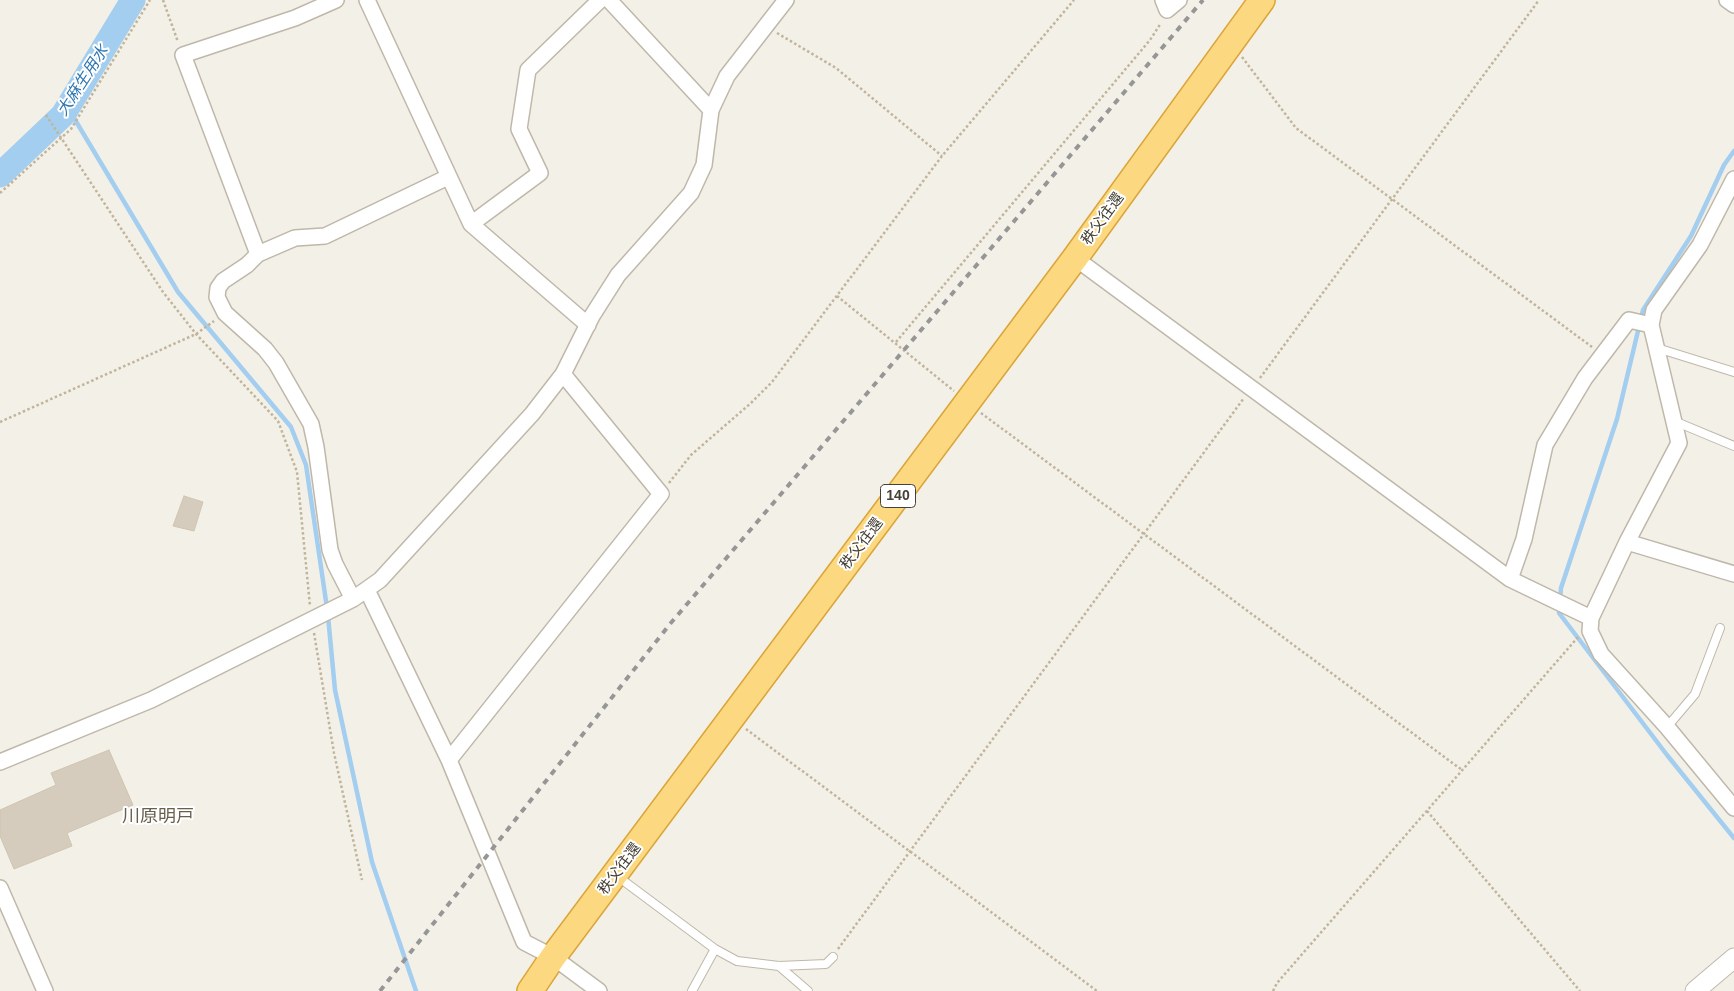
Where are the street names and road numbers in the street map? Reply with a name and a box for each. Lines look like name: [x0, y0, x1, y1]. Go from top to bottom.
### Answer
street label: 秩父往還: [1078, 189, 1128, 249]
road number: 140: [880, 484, 916, 508]
street label: 秩父往還: [837, 515, 887, 573]
street label: 秩父往還: [595, 840, 645, 898]

